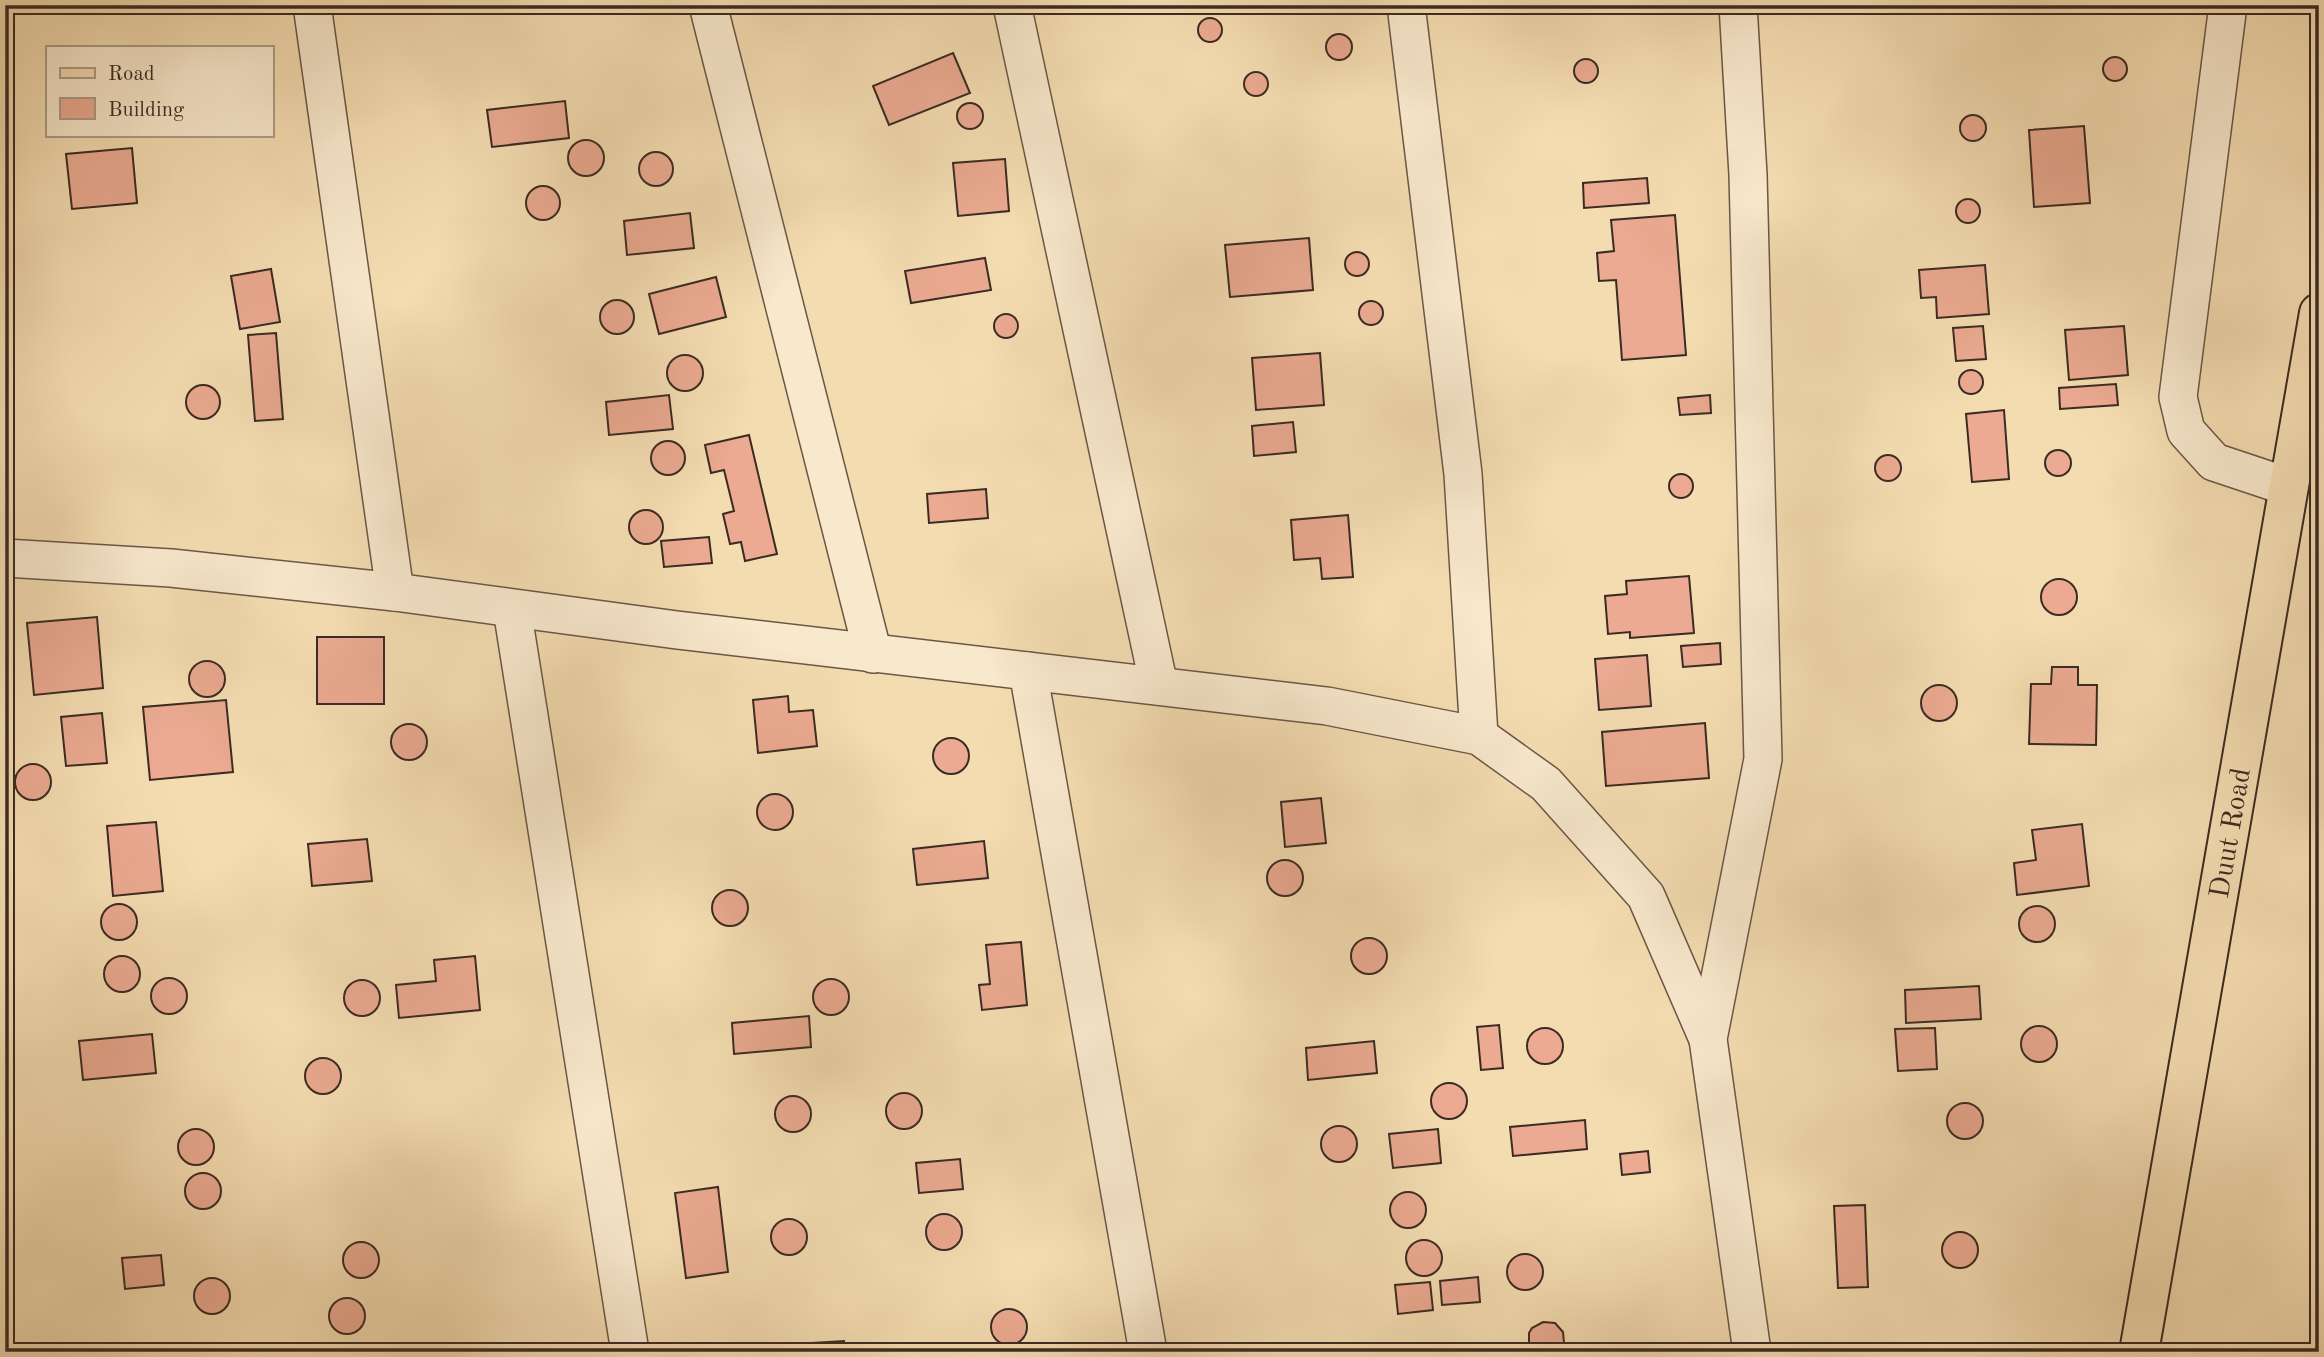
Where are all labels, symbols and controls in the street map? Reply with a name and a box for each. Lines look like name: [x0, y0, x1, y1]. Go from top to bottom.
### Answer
legend: [46, 46, 273, 136]
text: Road: [108, 64, 155, 85]
text: Building: [108, 100, 185, 121]
street label: Duut Road: [2207, 766, 2257, 901]

